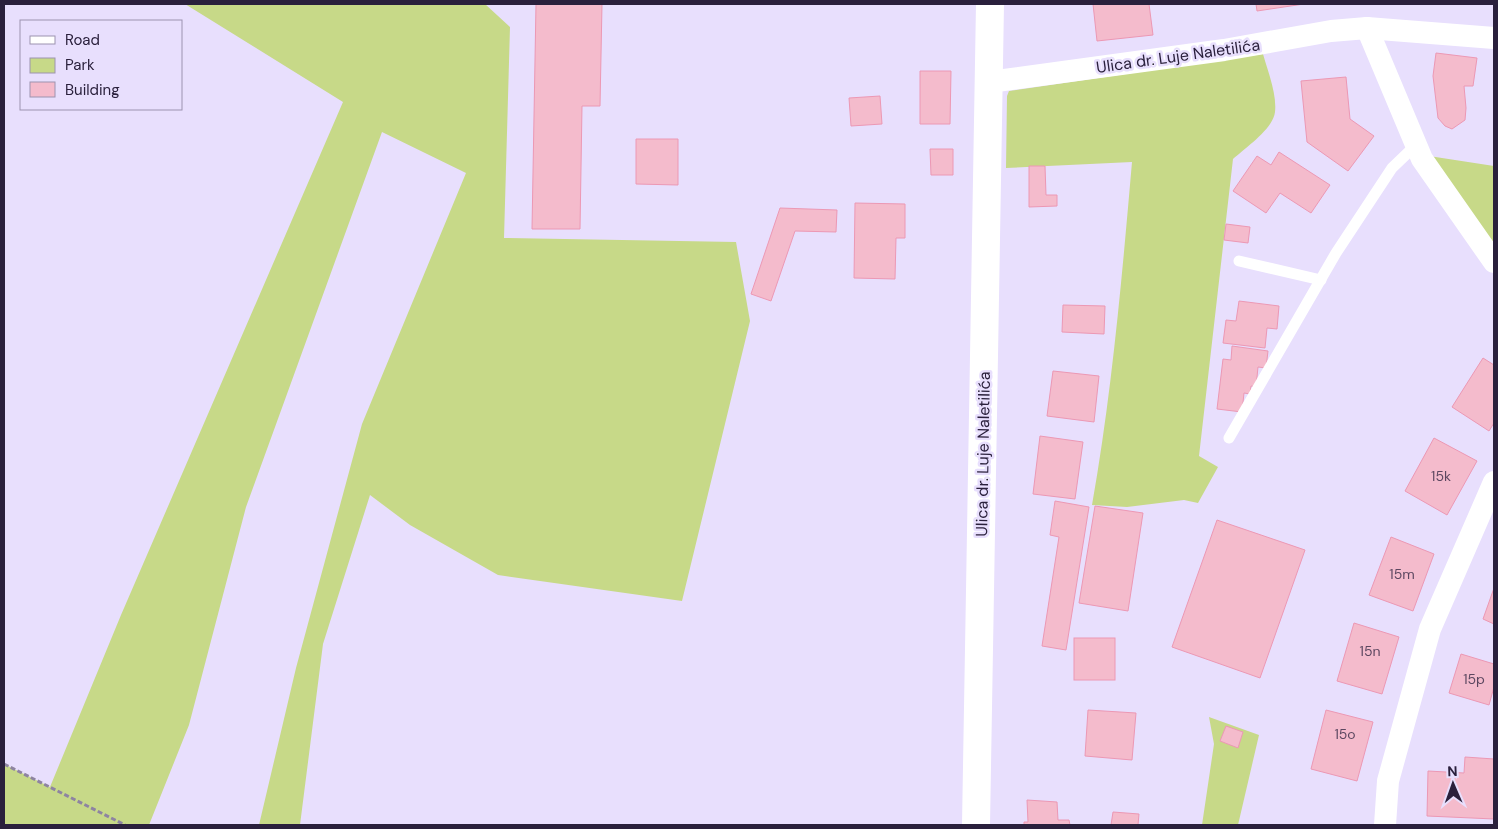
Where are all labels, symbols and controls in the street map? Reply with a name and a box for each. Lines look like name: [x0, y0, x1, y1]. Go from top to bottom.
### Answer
legend: [20, 20, 182, 110]
text: Road: [65, 30, 100, 50]
street label: Ulica dr. Luje Naletilića: [1095, 34, 1261, 78]
text: Park: [65, 55, 95, 75]
text: Building: [65, 80, 120, 100]
street label: Ulica dr. Luje Naletilića: [971, 371, 995, 537]
house number: 15k: [1431, 467, 1451, 485]
house number: 15m: [1389, 565, 1415, 583]
house number: 15n: [1360, 642, 1380, 660]
house number: 15p: [1463, 670, 1485, 688]
house number: 15o: [1334, 725, 1356, 743]
north arrow: [1428, 759, 1478, 809]
text: N: [1447, 762, 1458, 780]

